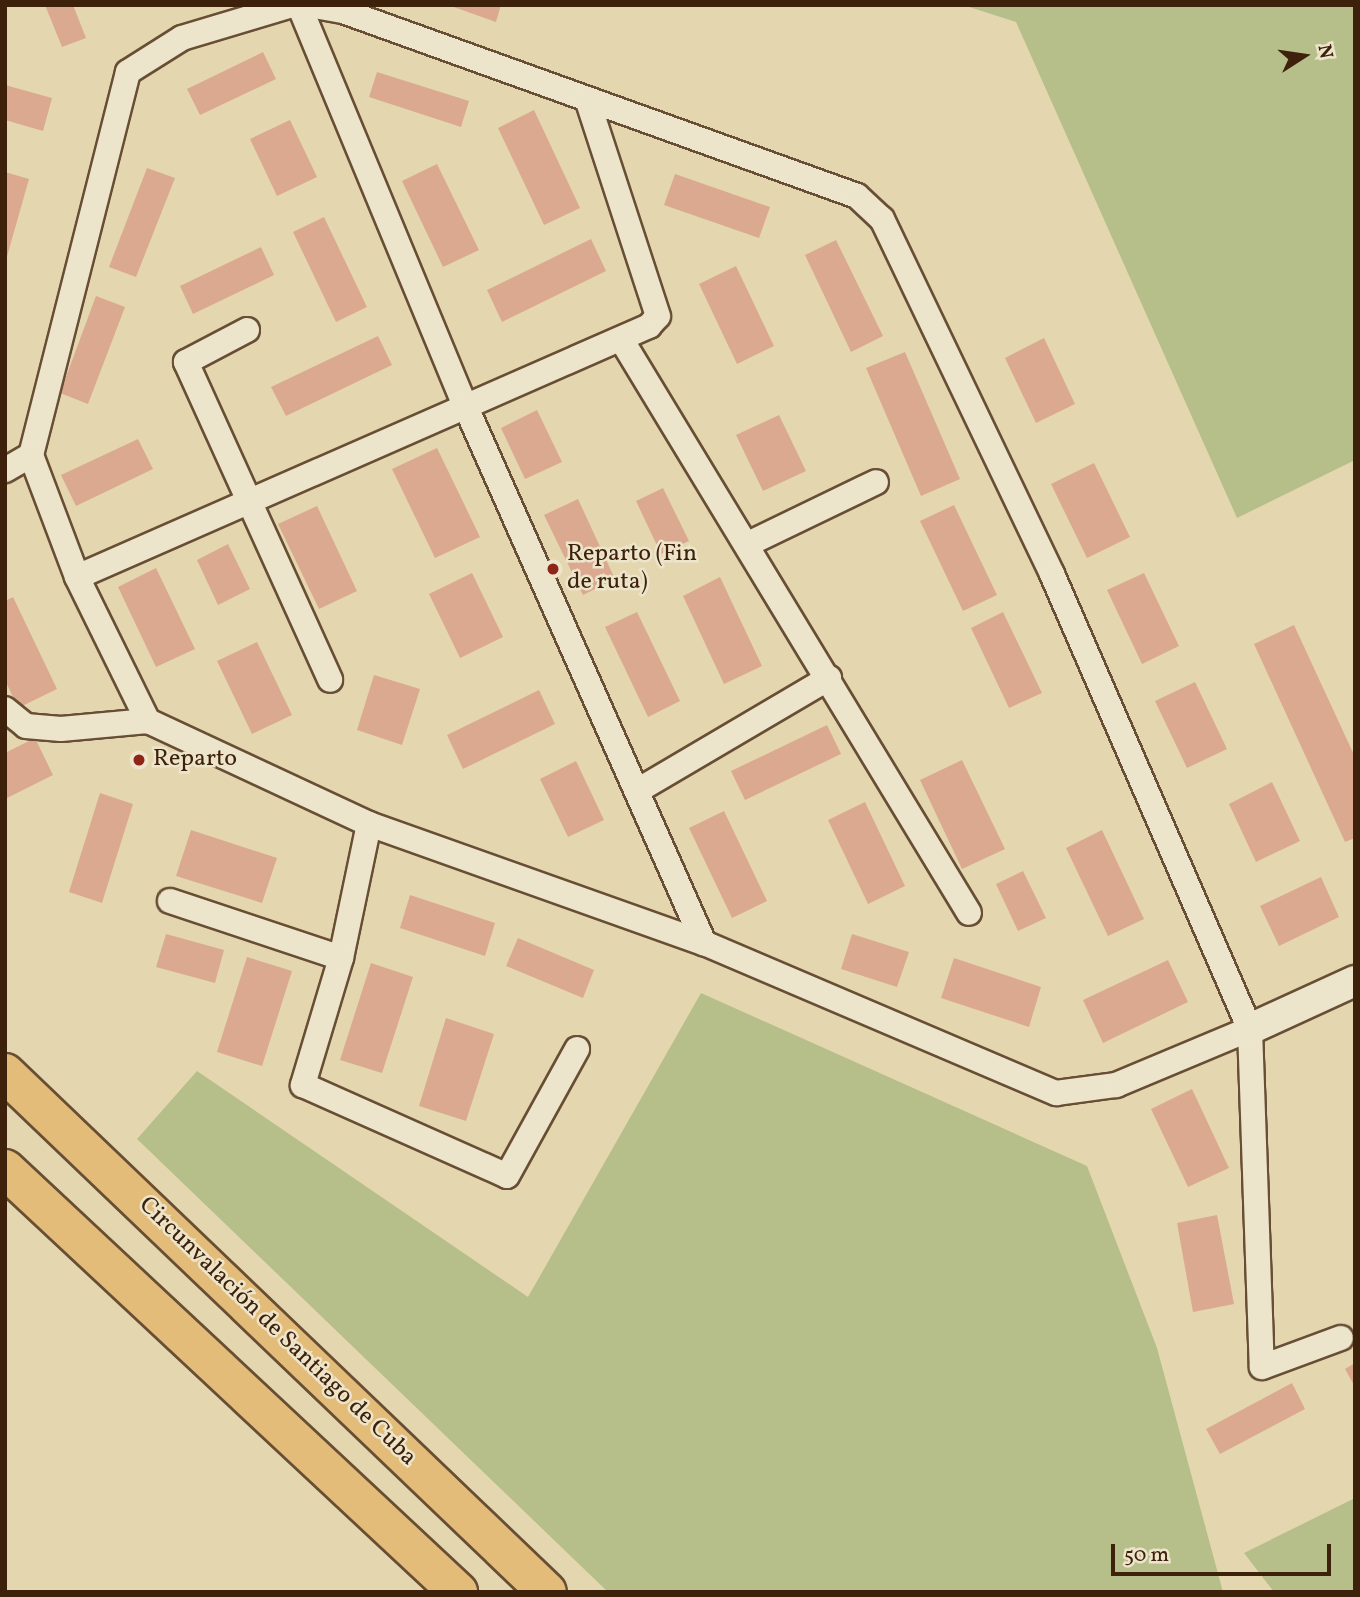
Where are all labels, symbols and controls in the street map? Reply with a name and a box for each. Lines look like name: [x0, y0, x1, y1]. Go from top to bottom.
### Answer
north arrow: [1269, 21, 1339, 91]
text: N: [1310, 42, 1339, 61]
place label: Reparto (Fin de ruta): [567, 541, 697, 597]
marker: Reparto (Fin de ruta): [545, 561, 561, 577]
place label: Reparto: [153, 746, 237, 774]
marker: Reparto: [131, 752, 147, 768]
street label: Circunvalación de Santiago de Cuba: [132, 1191, 422, 1473]
scale bar: [1115, 1530, 1336, 1574]
text: 50 m: [1124, 1541, 1169, 1570]

